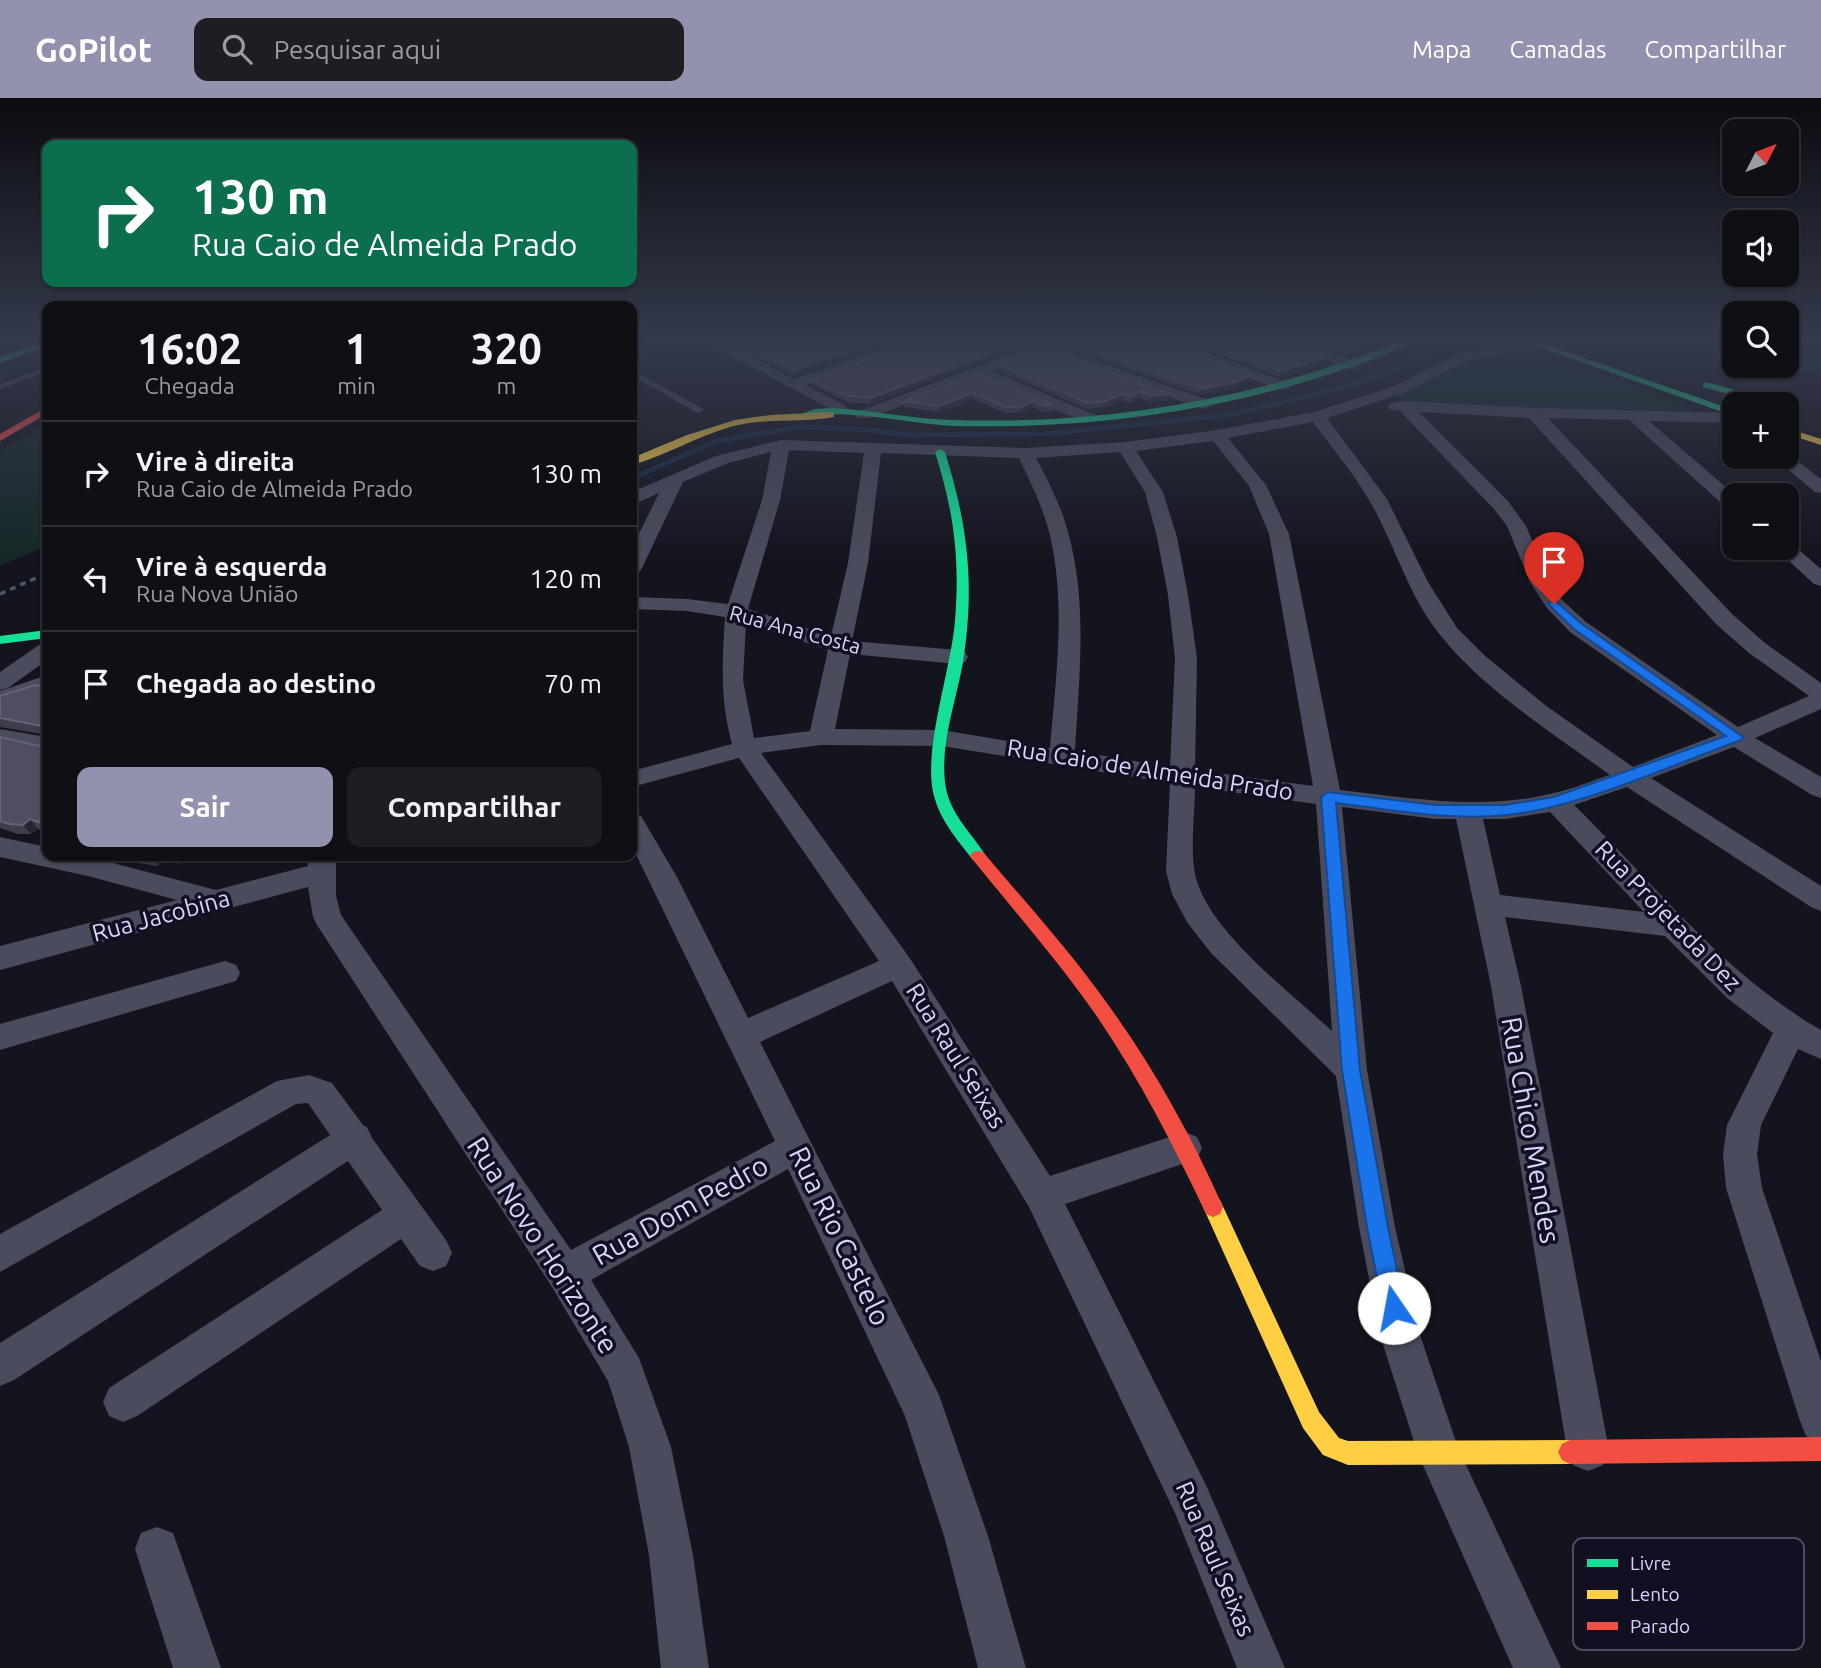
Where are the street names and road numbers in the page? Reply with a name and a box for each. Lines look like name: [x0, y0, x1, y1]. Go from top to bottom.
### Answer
street label: Rua Ana Costa: [727, 600, 864, 658]
street label: Rua Caio de Almeida Prado: [1005, 734, 1295, 805]
street label: Rua Projetada Dez: [1590, 835, 1747, 996]
street label: Rua Jacobina: [89, 884, 233, 947]
street label: Rua Raul Seixas: [901, 978, 1012, 1133]
street label: Rua Chico Mendes: [1496, 1014, 1567, 1246]
street label: Rua Novo Horizonte: [462, 1131, 625, 1359]
street label: Rua Rio Castelo: [784, 1141, 897, 1330]
street label: Rua Dom Pedro: [587, 1149, 773, 1271]
street label: Rua Raul Seixas: [1171, 1477, 1260, 1640]

